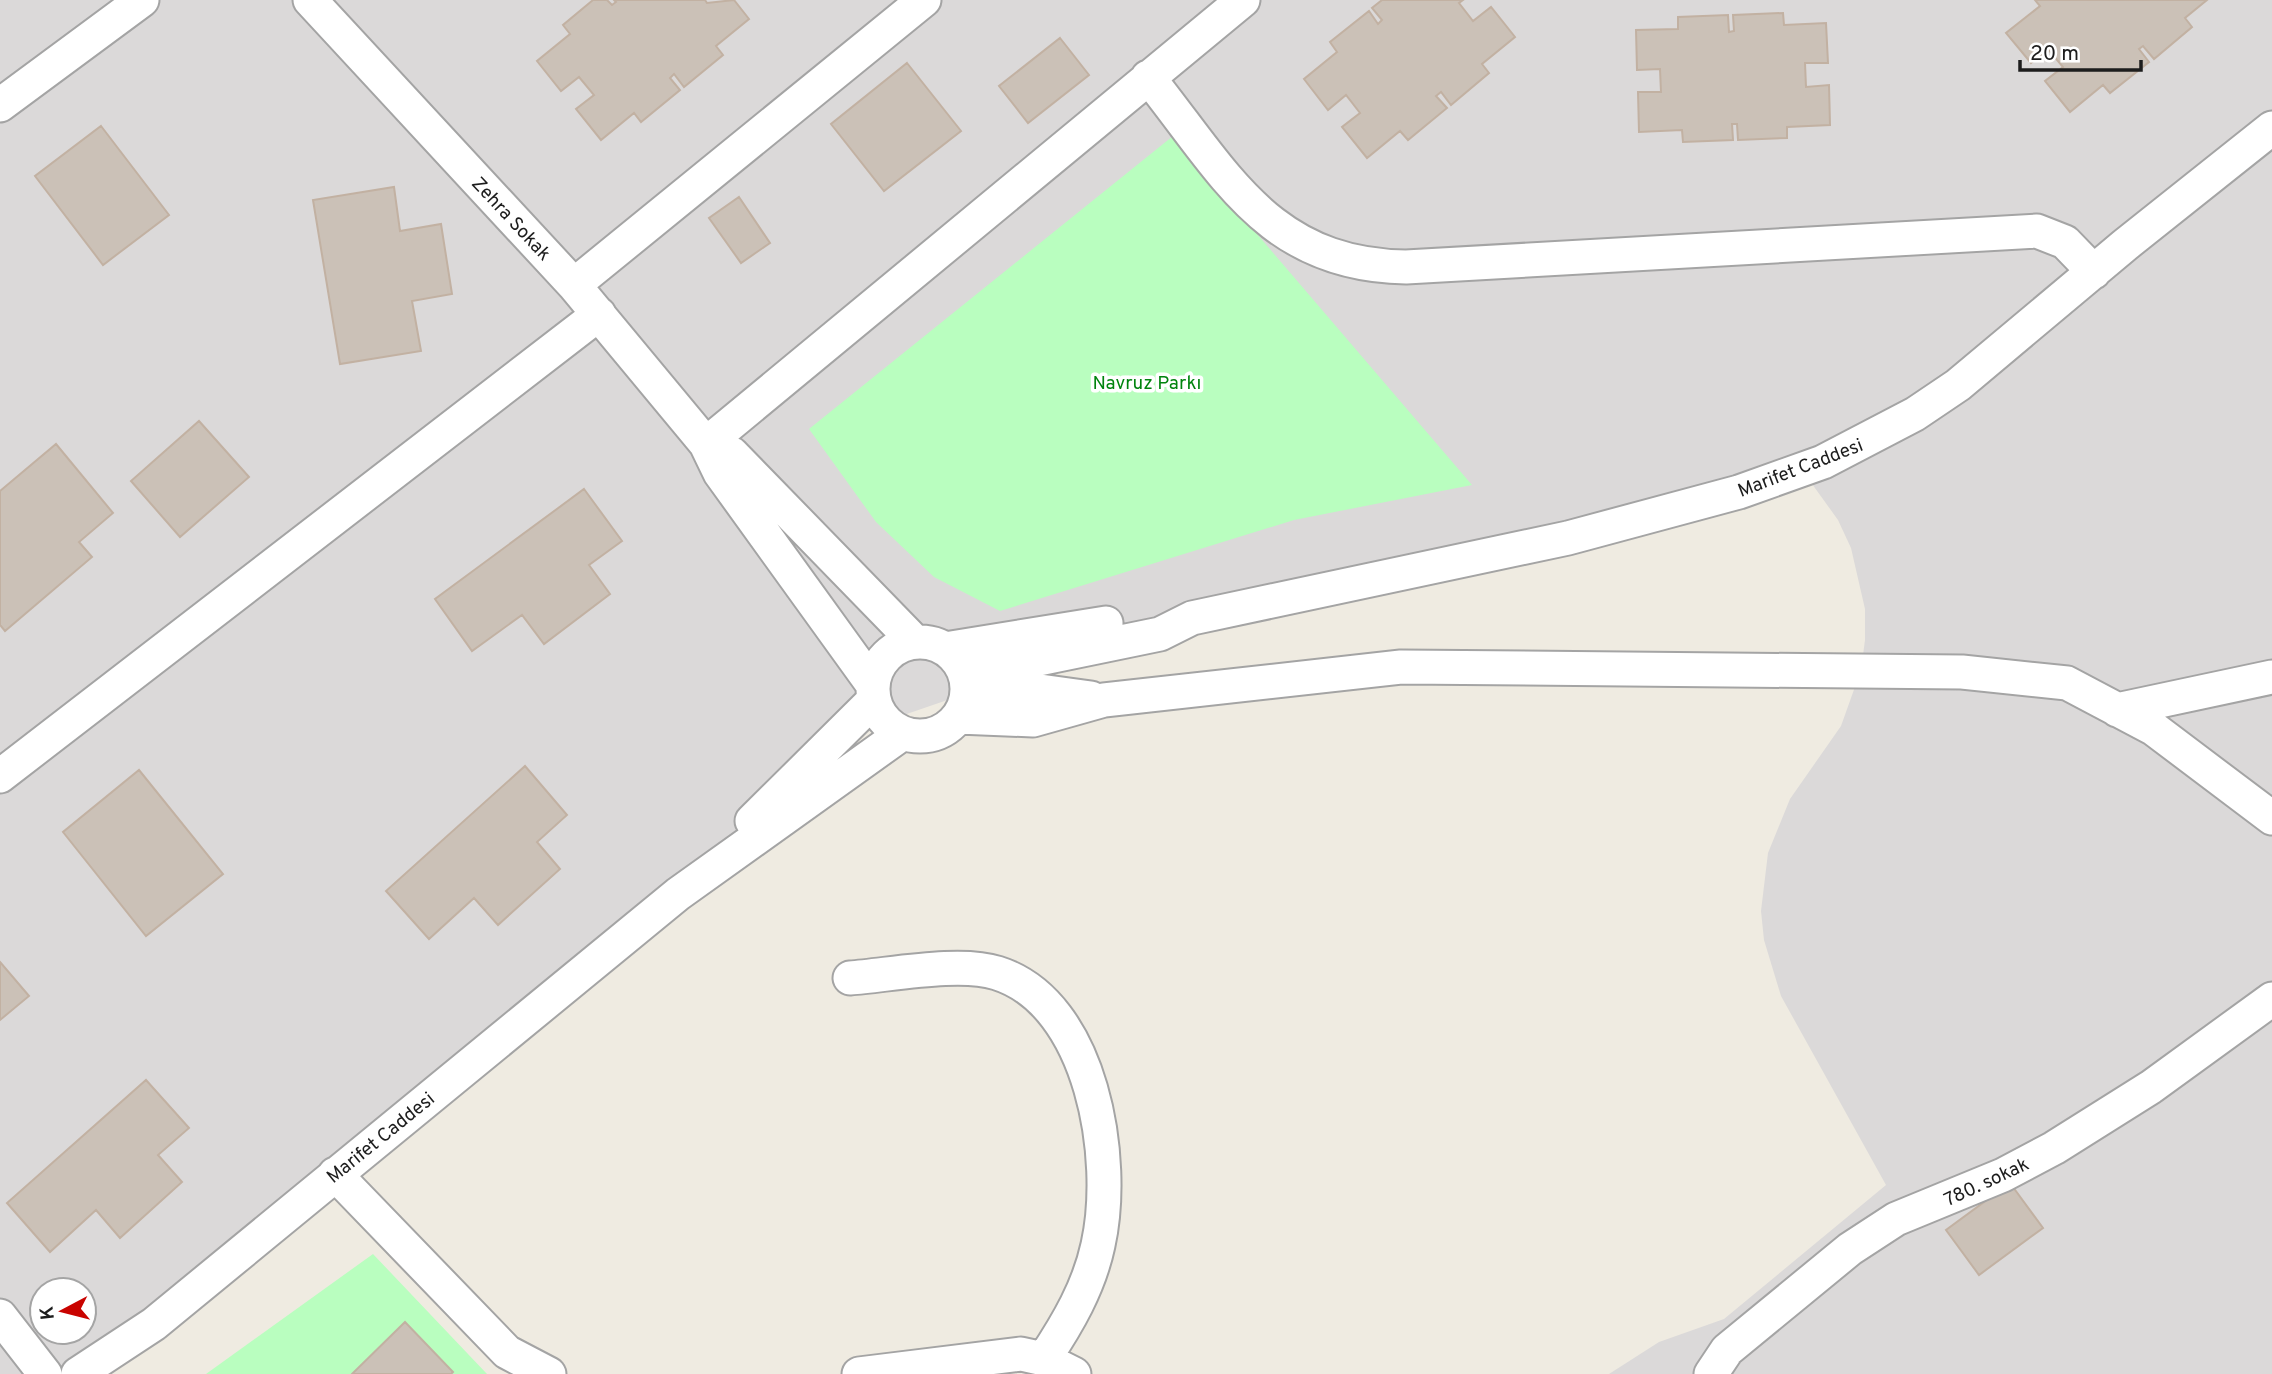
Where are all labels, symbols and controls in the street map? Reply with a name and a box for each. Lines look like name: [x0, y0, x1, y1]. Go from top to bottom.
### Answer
scale bar: [2020, 28, 2141, 72]
text: 20 m: [2030, 41, 2079, 68]
street label: Zehra Sokak: [466, 172, 555, 266]
park label: Navruz Parkı: [1093, 372, 1201, 396]
street label: Marifet Caddesi: [1735, 434, 1867, 504]
street label: Marifet Caddesi: [322, 1088, 440, 1190]
street label: 780. sokak: [1941, 1153, 2033, 1213]
north arrow: [28, 1276, 98, 1346]
text: K: [35, 1305, 61, 1321]

